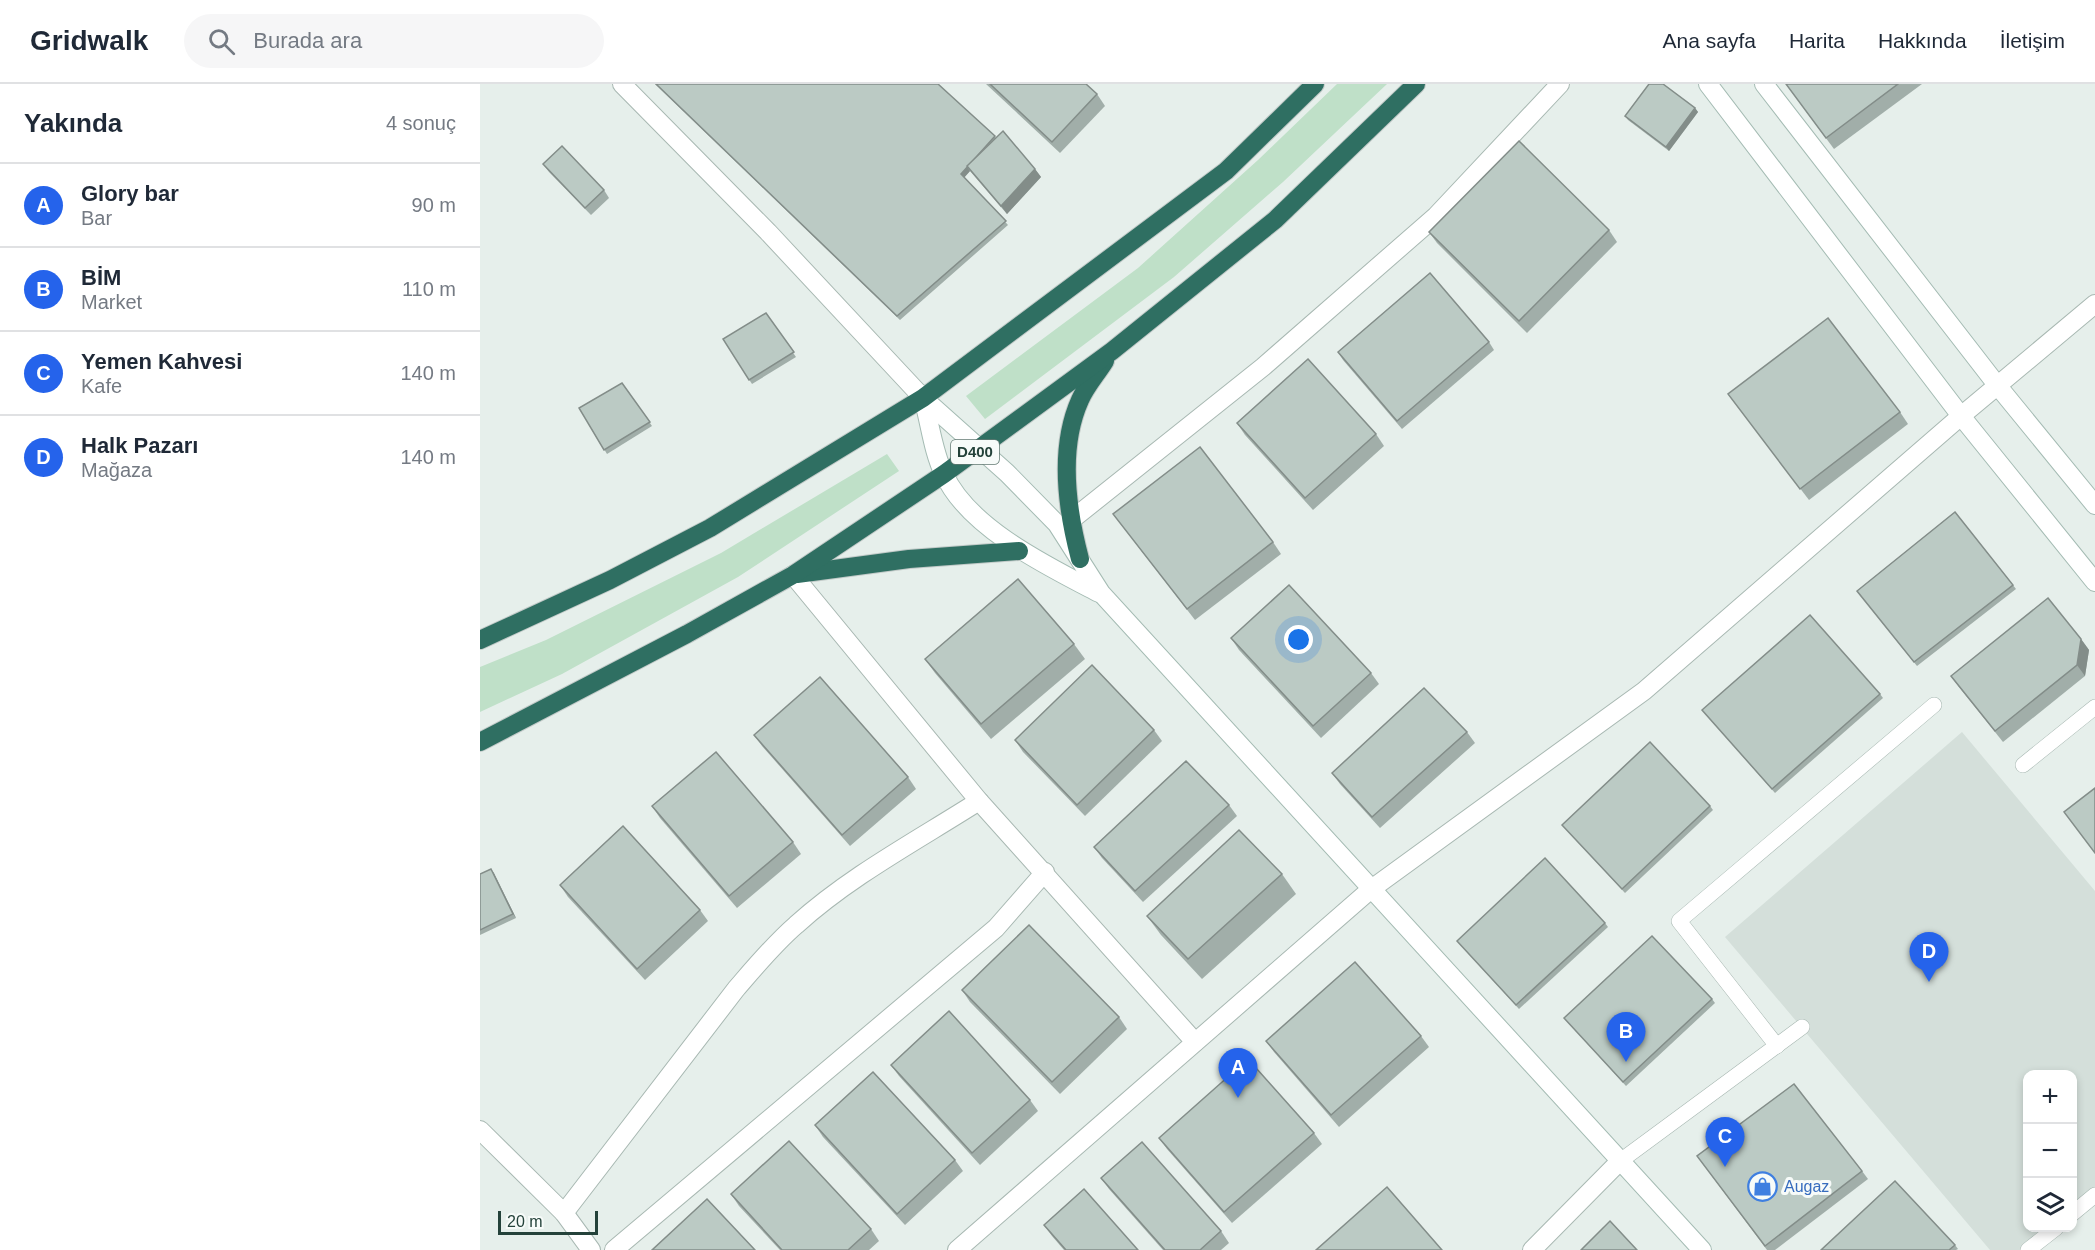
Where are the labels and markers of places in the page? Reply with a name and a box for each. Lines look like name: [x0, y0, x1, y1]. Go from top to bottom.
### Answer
pin: D: [1910, 932, 1948, 982]
pin: B: [1606, 1012, 1646, 1062]
pin: A: [1218, 1048, 1257, 1098]
pin: C: [1706, 1118, 1744, 1167]
shop icon: Augaz: [1747, 1170, 1779, 1202]
place label: Augaz: [1784, 1178, 1829, 1195]

